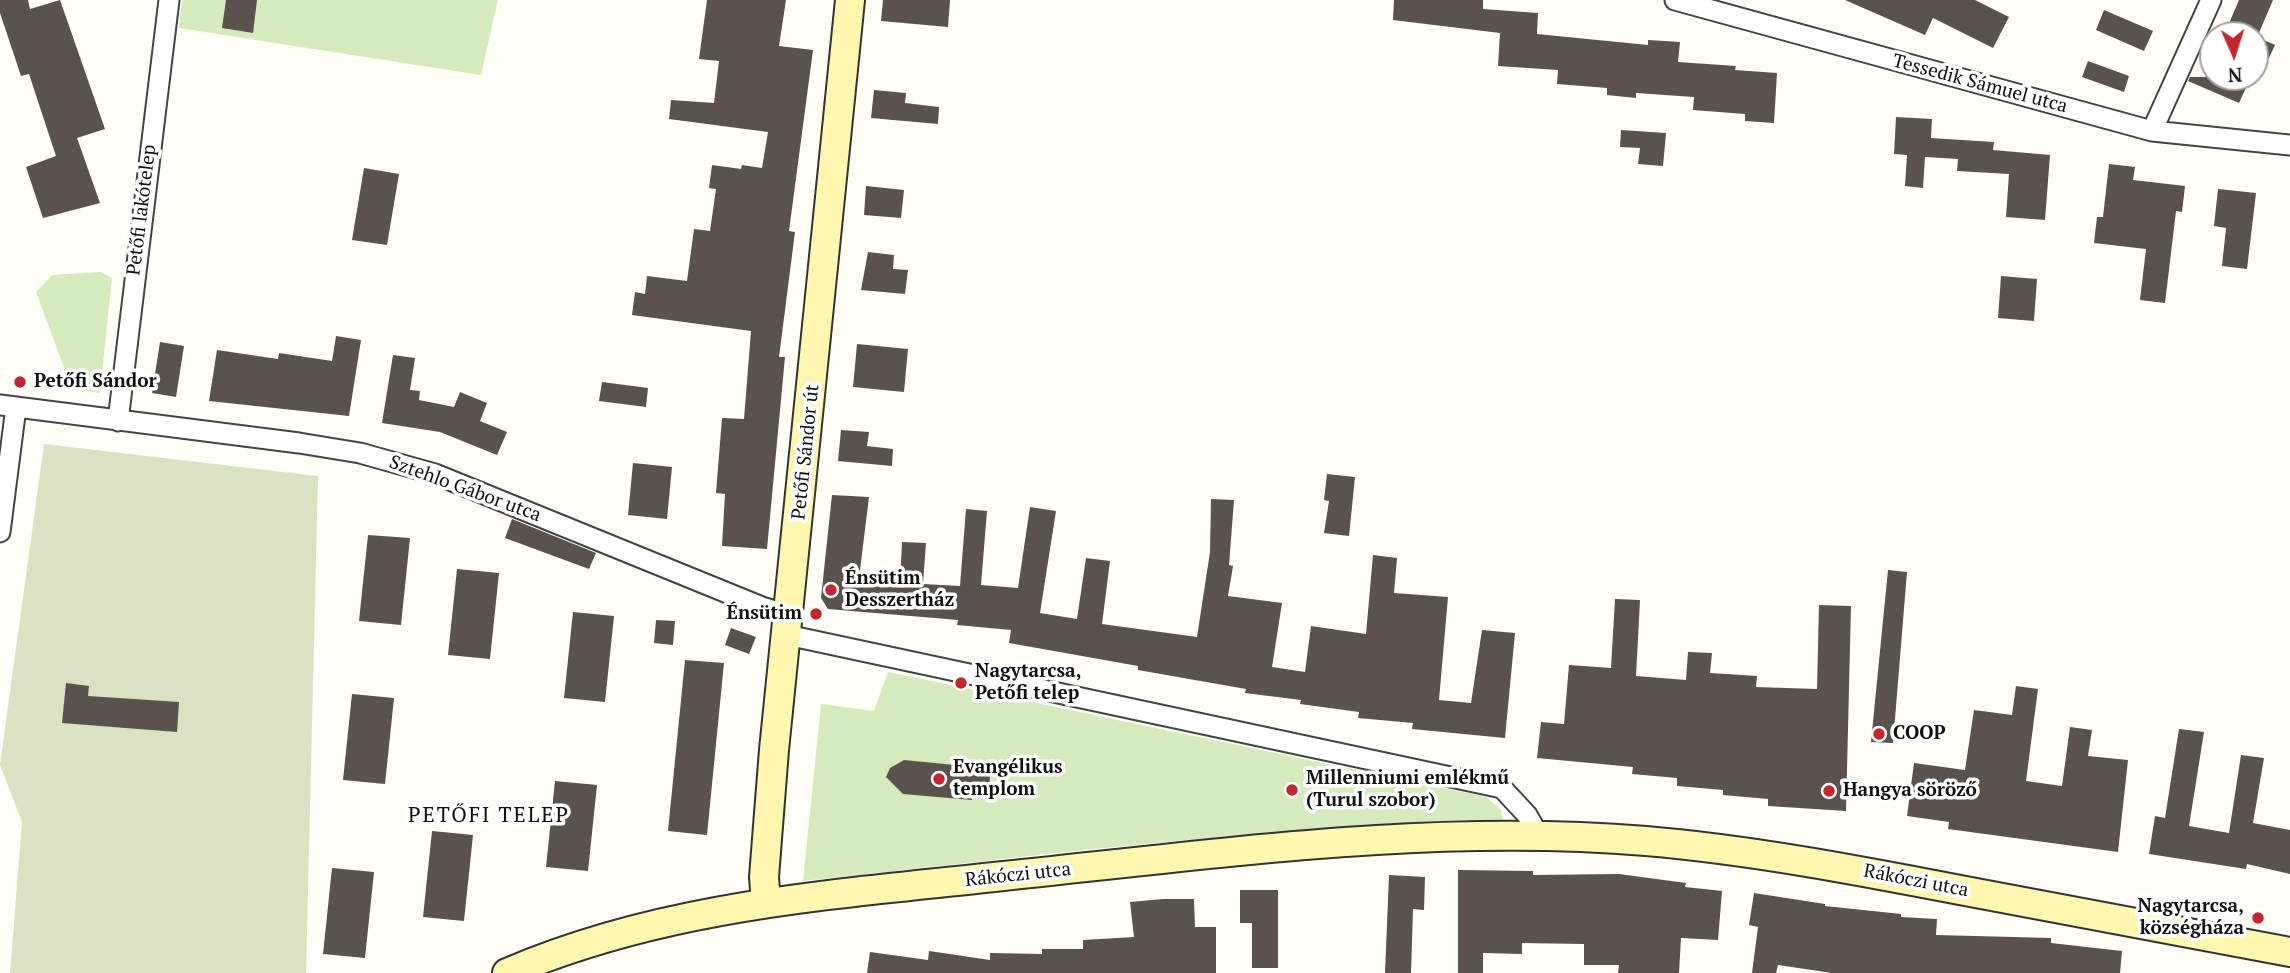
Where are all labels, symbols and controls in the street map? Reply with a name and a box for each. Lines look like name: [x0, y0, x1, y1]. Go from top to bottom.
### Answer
north arrow: [2199, 21, 2269, 91]
street label: Tessedik Sámuel utca: [1890, 50, 2070, 118]
text: N: [2227, 63, 2243, 88]
street label: Petőfi lakótelep: [123, 143, 161, 277]
place label: Petőfi Sándor: [34, 371, 157, 393]
marker: Petőfi Sándor: [12, 374, 28, 390]
street label: Petőfi Sándor út: [788, 383, 824, 521]
street label: Sztehlo Gábor utca: [386, 451, 544, 527]
place label: Énsütim Desszertház: [845, 568, 954, 612]
marker: Énsütim Desszertház: [823, 582, 839, 598]
place label: Énsütim: [726, 603, 802, 625]
marker: Énsütim: [808, 606, 824, 622]
place label: Nagytarcsa, Petőfi telep: [975, 661, 1081, 705]
marker: Nagytarcsa, Petőfi telep: [953, 675, 969, 691]
place label: COOP: [1893, 723, 1946, 745]
marker: COOP: [1871, 726, 1887, 742]
place label: Evangélikus templom: [953, 757, 1063, 801]
place label: Millenniumi emlékmű (Turul szobor): [1306, 768, 1509, 812]
marker: Evangélikus templom: [931, 771, 947, 787]
place label: Hangya söröző: [1843, 780, 1977, 802]
marker: Millenniumi emlékmű (Turul szobor): [1284, 782, 1300, 798]
marker: Hangya söröző: [1821, 783, 1837, 799]
district label: PETŐFI TELEP: [409, 803, 569, 829]
street label: Rákóczi utca: [964, 858, 1072, 892]
street label: Rákóczi utca: [1862, 860, 1970, 902]
place label: Nagytarcsa, községháza: [2138, 896, 2244, 940]
marker: Nagytarcsa, községháza: [2250, 910, 2266, 926]

